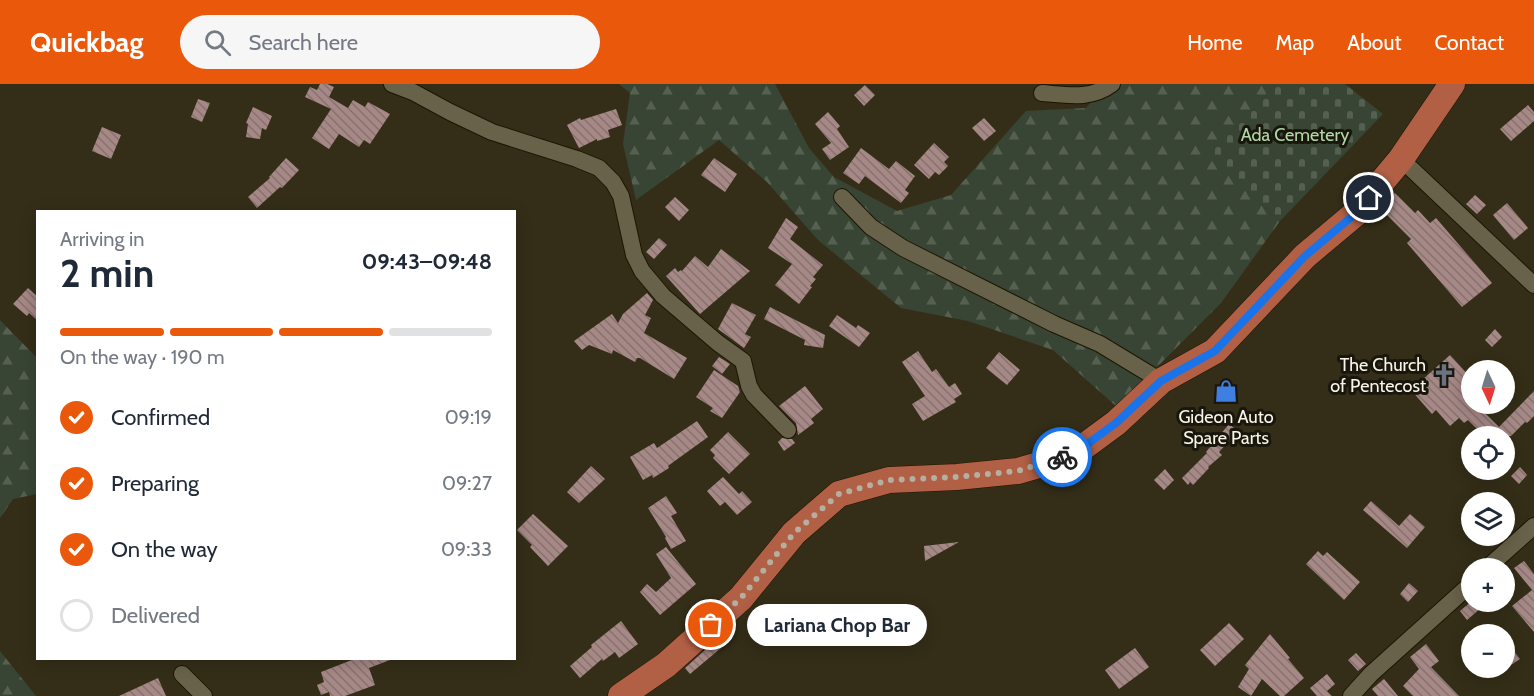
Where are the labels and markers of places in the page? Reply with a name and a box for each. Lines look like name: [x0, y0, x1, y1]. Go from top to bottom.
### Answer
pin: [1343, 172, 1394, 223]
place label: The Church of Pentecost: [1330, 354, 1426, 397]
church icon: The Church of Pentecost: [1431, 362, 1457, 388]
shop icon: Gideon Auto Spare Parts: [1213, 378, 1239, 404]
place label: Gideon Auto Spare Parts: [1178, 406, 1274, 449]
pin: [685, 599, 736, 650]
callout: Lariana Chop Bar: [747, 604, 927, 646]

